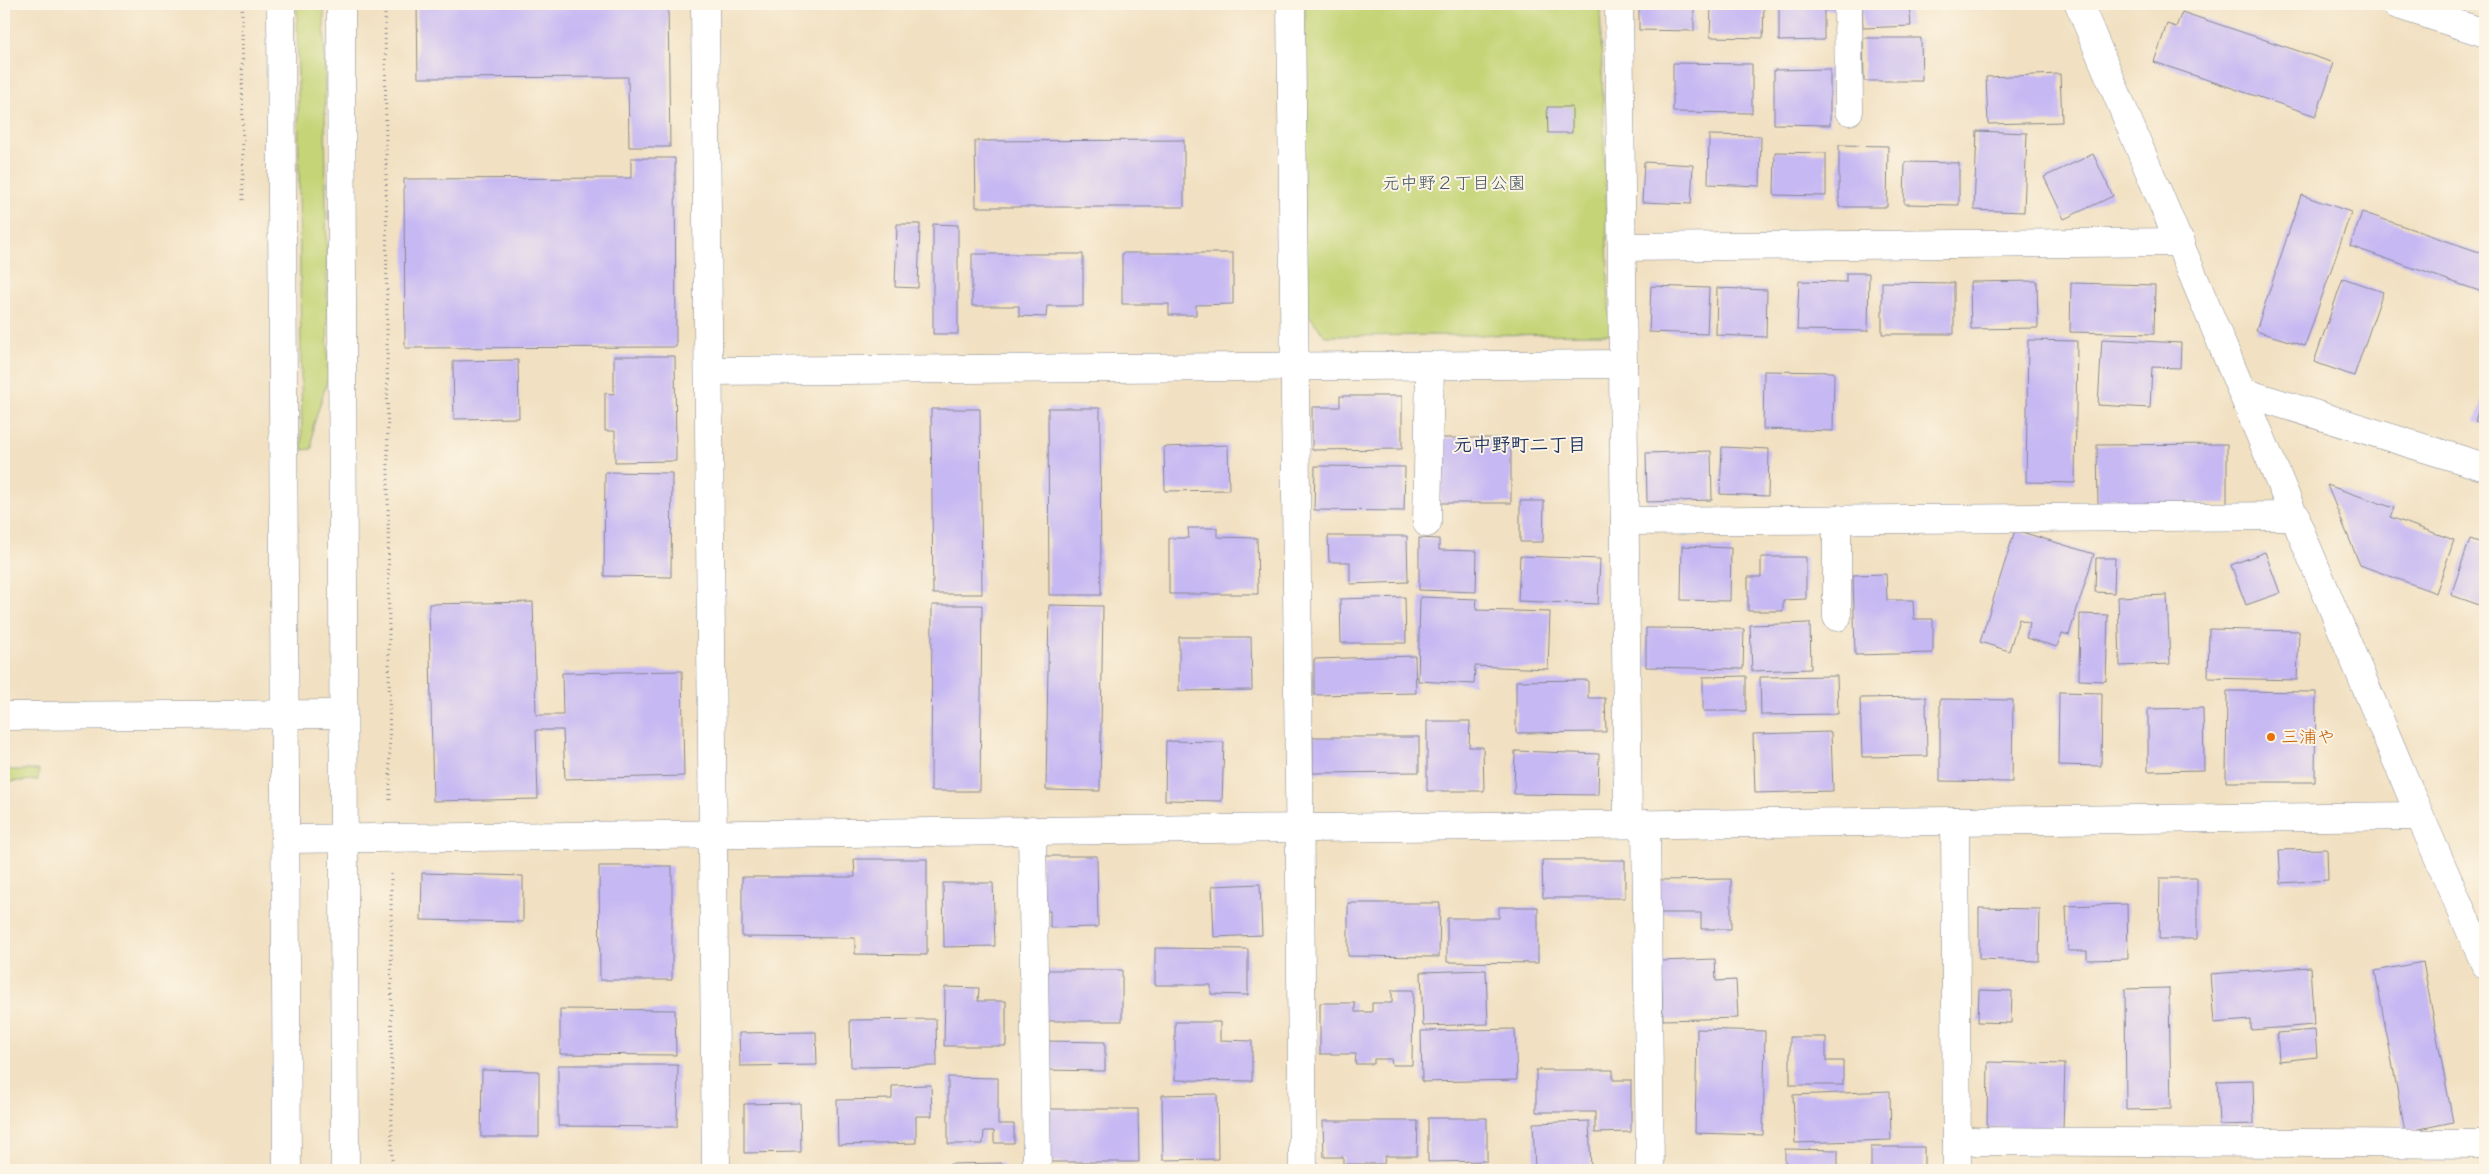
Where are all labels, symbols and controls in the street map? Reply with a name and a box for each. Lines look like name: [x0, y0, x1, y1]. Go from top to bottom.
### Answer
park label: 元中野２丁目公園: [1382, 170, 1526, 199]
district label: 元中野町二丁目: [1453, 431, 1587, 461]
place label: 三浦や: [2281, 724, 2335, 753]
marker: 三浦や: [2265, 731, 2277, 743]

